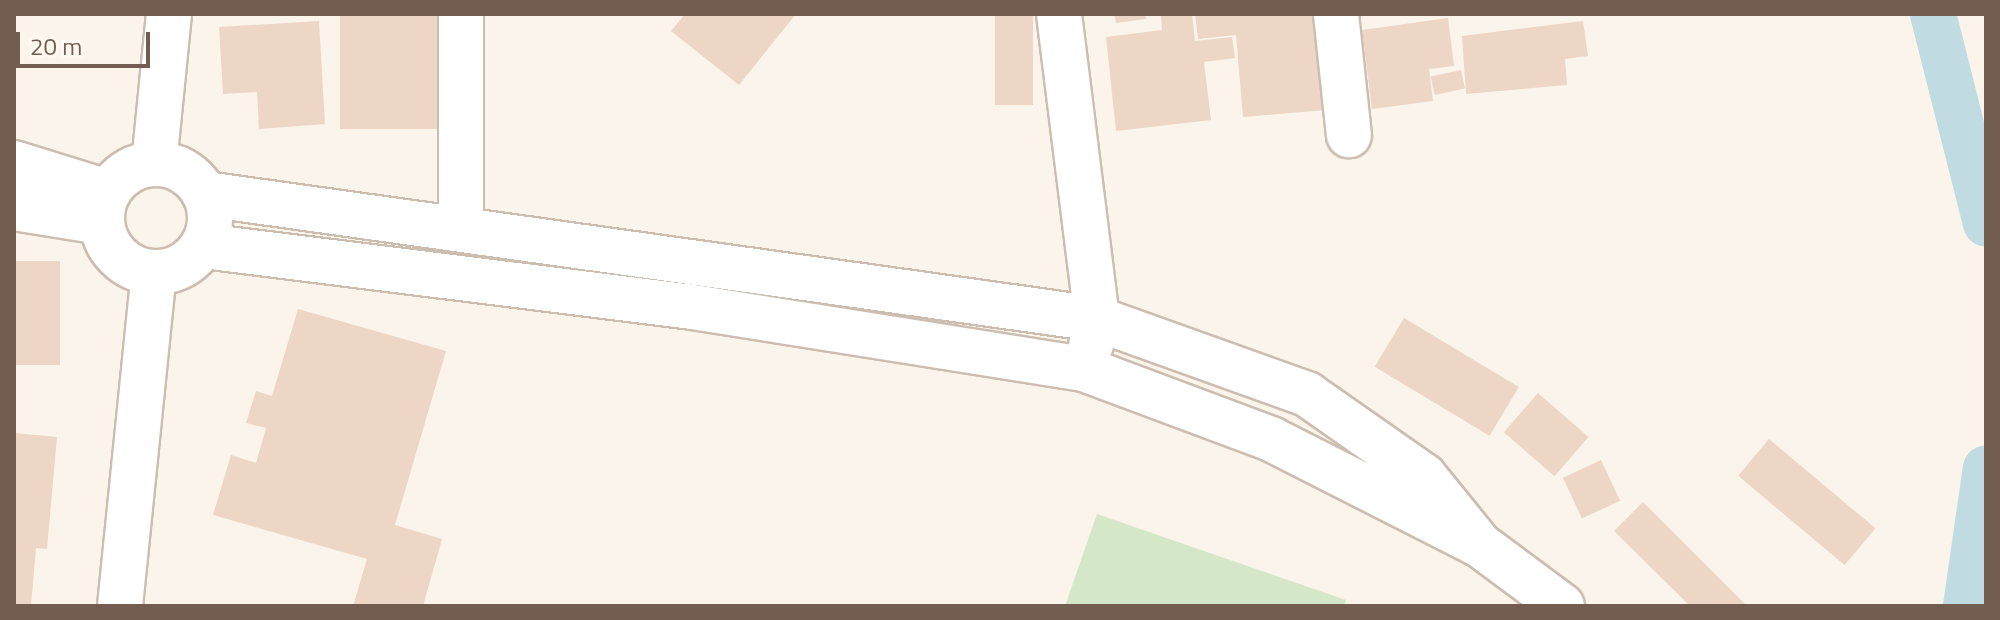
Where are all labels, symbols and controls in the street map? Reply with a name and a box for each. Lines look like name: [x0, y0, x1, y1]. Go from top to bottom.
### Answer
scale bar: [20, 16, 154, 66]
text: 20 m: [30, 28, 82, 64]

